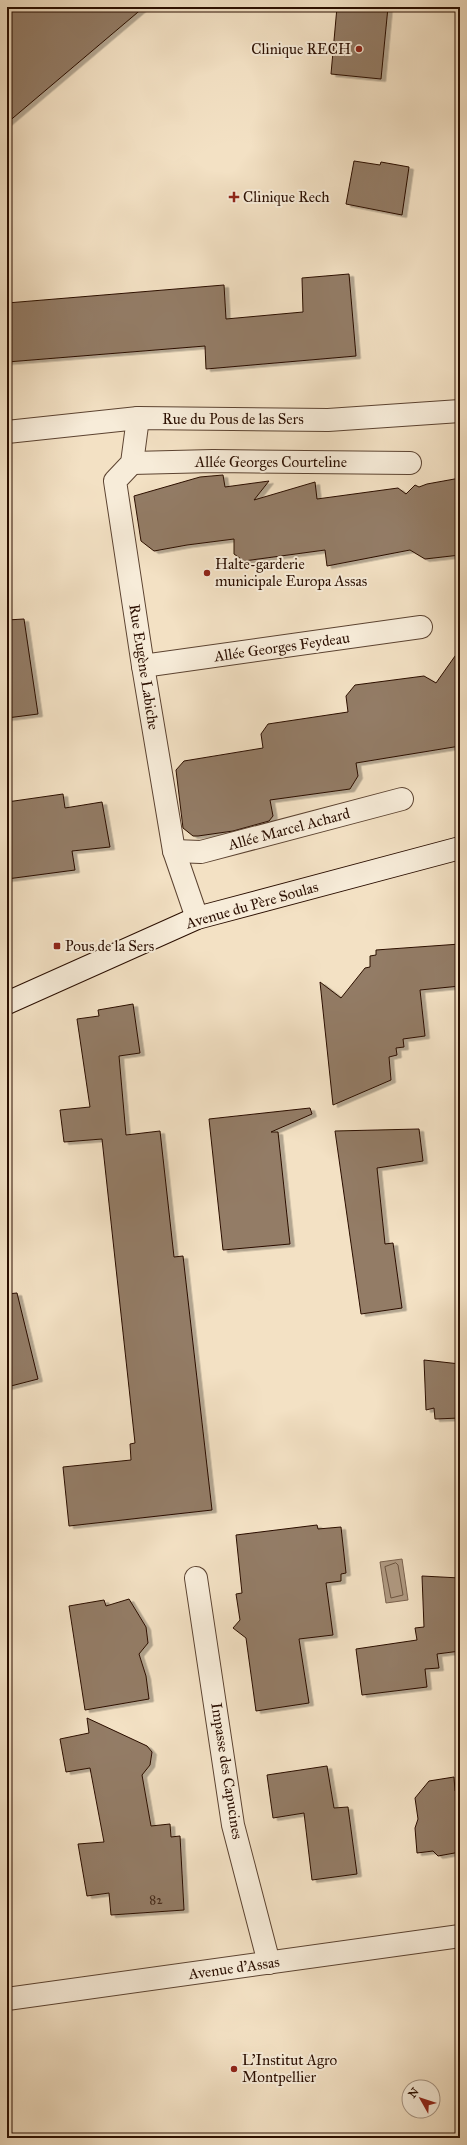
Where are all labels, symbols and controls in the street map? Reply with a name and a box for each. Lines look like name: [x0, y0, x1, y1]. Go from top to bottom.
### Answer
place label: Clinique RECH: [251, 40, 351, 59]
marker: Clinique RECH: [354, 44, 364, 54]
place label: Clinique Rech: [243, 188, 330, 207]
marker: Clinique Rech: [228, 191, 240, 203]
street label: Rue du Pous de las Sers: [162, 410, 304, 428]
street label: Allée Georges Courteline: [194, 453, 347, 471]
place label: Halte-garderie municipale Europa Assas: [215, 555, 367, 590]
marker: Halte-garderie municipale Europa Assas: [202, 568, 212, 578]
street label: Rue Eugène Labiche: [125, 603, 163, 731]
street label: Allée Georges Feydeau: [212, 629, 351, 666]
street label: Allée Marcel Achard: [225, 804, 352, 854]
street label: Avenue du Père Soulas: [183, 877, 320, 933]
place label: Pous de la Sers: [65, 937, 154, 955]
marker: Pous de la Sers: [52, 941, 62, 951]
street label: Impasse des Capucines: [207, 1701, 247, 1841]
house number: 82: [149, 1892, 163, 1908]
street label: Avenue d'Assas: [186, 1953, 281, 1983]
place label: L'Institut Agro Montpellier: [242, 2051, 337, 2086]
marker: L'Institut Agro Montpellier: [229, 2064, 239, 2074]
north arrow: [401, 2079, 441, 2119]
text: N: [406, 2085, 422, 2101]

